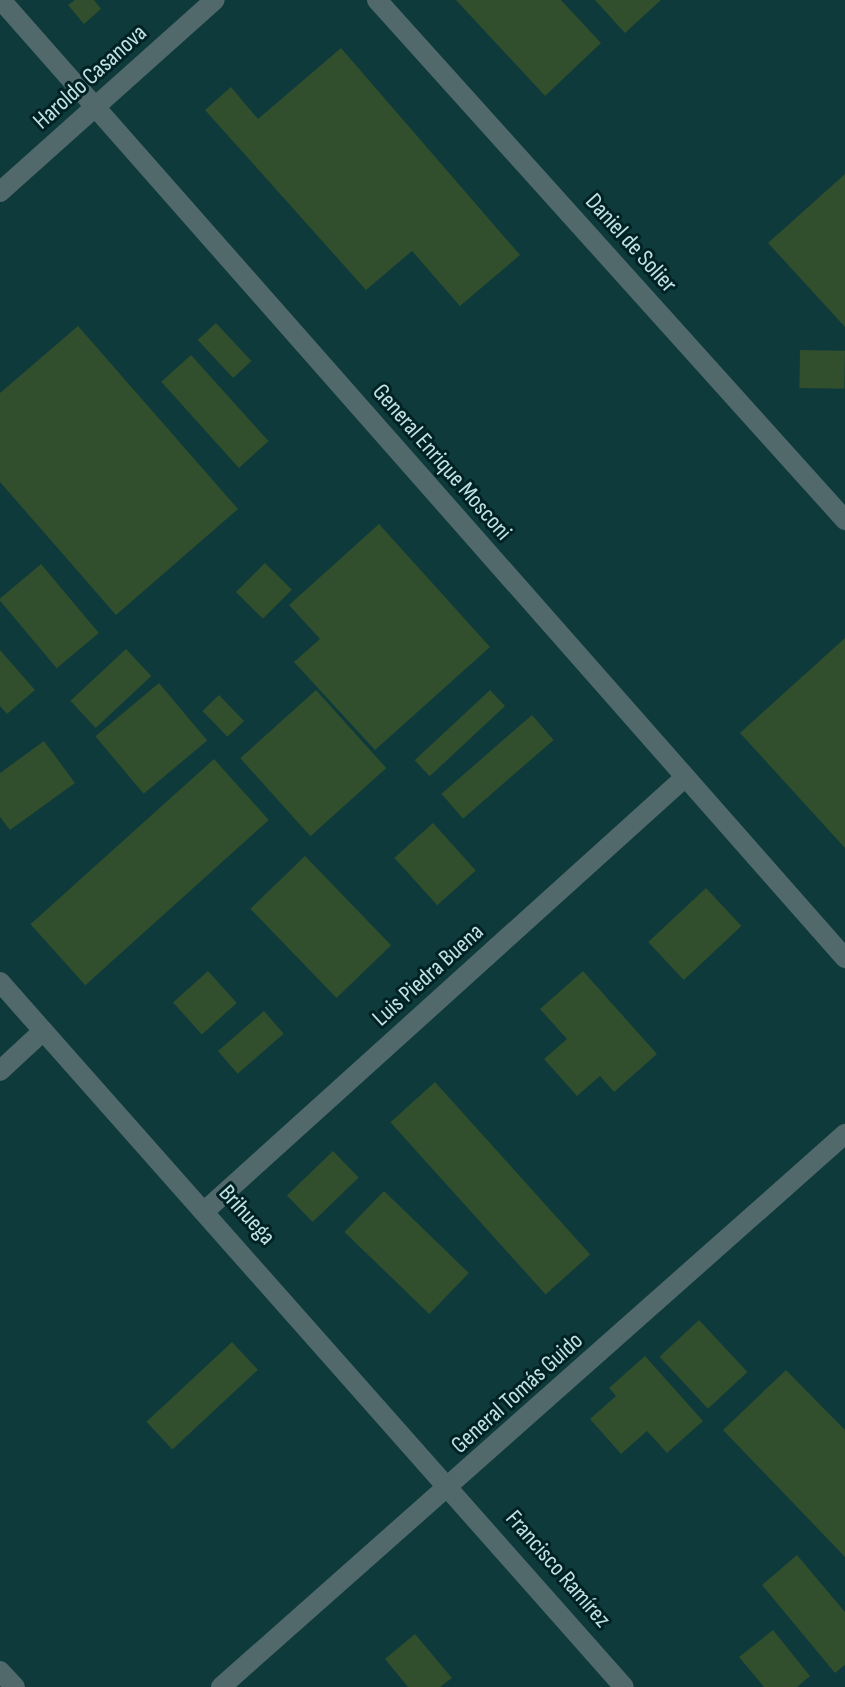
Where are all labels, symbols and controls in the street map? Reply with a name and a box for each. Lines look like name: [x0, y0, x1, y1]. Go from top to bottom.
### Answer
street label: Haroldo Casanova: [27, 19, 153, 135]
street label: Daniel de Solier: [579, 188, 683, 298]
street label: General Enrique Mosconi: [366, 378, 518, 546]
street label: Luis Piedra Buena: [367, 918, 489, 1032]
street label: Brihuega: [213, 1179, 281, 1251]
street label: General Tomás Guido: [445, 1326, 589, 1460]
street label: Francisco Ramírez: [499, 1505, 617, 1633]

